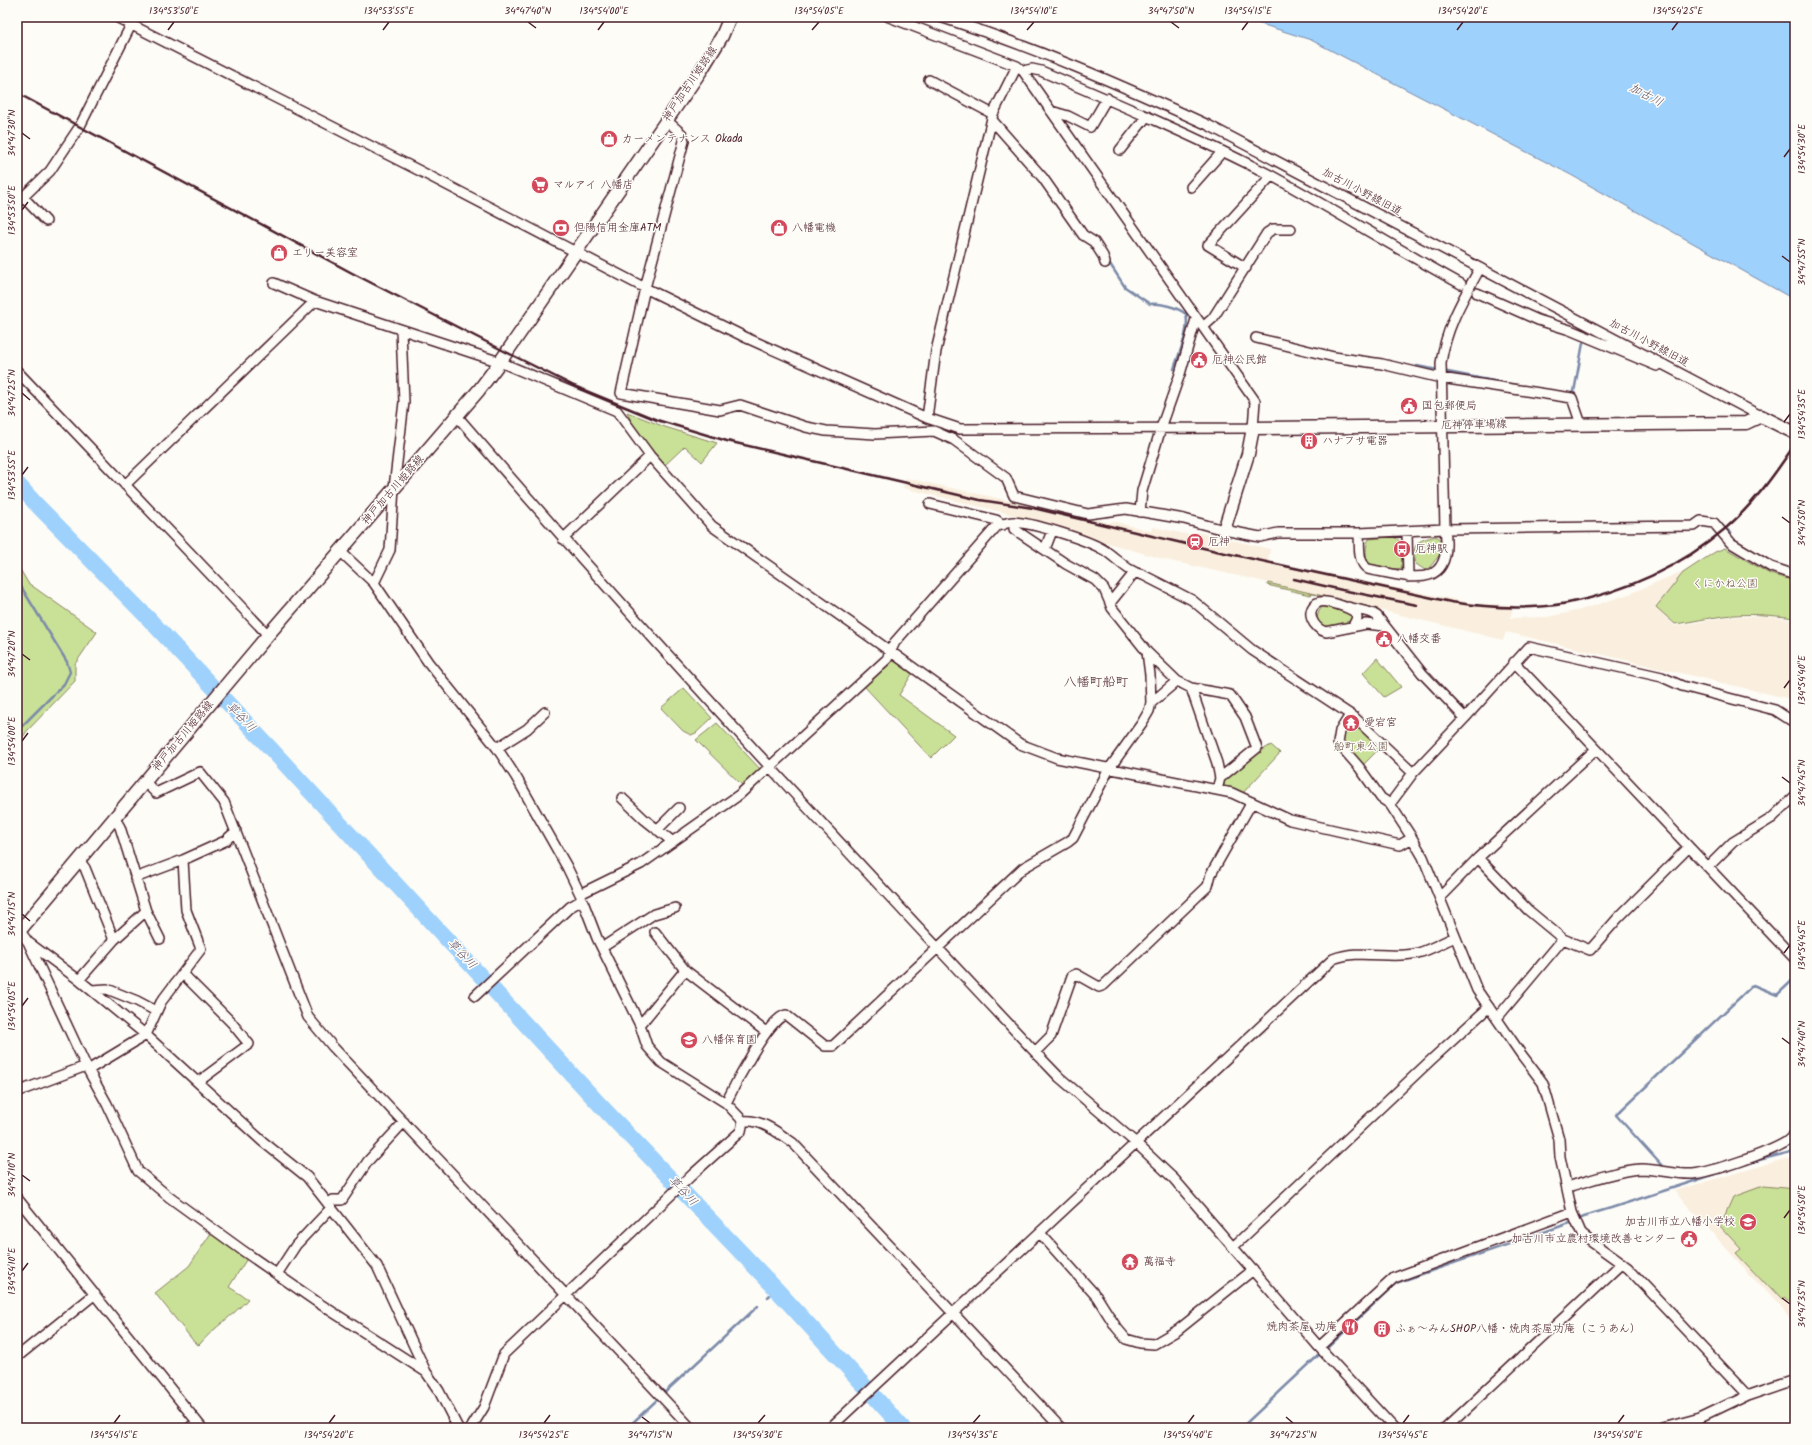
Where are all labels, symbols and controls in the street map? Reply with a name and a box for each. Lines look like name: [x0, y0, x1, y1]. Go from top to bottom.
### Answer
text: 134°53'50"E: [149, 3, 200, 19]
text: 134°53'55"E: [364, 3, 415, 19]
text: 34°47'40"N: [505, 3, 552, 19]
text: 134°54'00"E: [579, 3, 630, 19]
text: 134°54'05"E: [794, 3, 845, 19]
text: 134°54'10"E: [1010, 3, 1059, 19]
text: 34°47'50"N: [1148, 3, 1195, 19]
text: 134°54'15"E: [1224, 3, 1273, 19]
text: 134°54'20"E: [1438, 3, 1489, 19]
text: 134°54'25"E: [1653, 3, 1704, 19]
street label: 神戸加古川姫路線: [658, 42, 722, 126]
water label: 加古川: [1626, 78, 1666, 112]
text: 34°47'30"N: [4, 109, 20, 156]
text: 134°54'30"E: [1794, 123, 1810, 174]
shop icon: カーメンテナンス Okada: [599, 129, 619, 149]
place label: カーメンテナンス Okada: [622, 130, 743, 148]
street label: 加古川小野線旧道: [1319, 163, 1405, 221]
supermarket icon: マルアイ 八幡店: [530, 175, 550, 195]
place label: マルアイ 八幡店: [553, 176, 634, 194]
text: 134°53'50"E: [4, 184, 20, 235]
bank icon: 但陽信用金庫ATM: [551, 218, 571, 238]
shop icon: 八幡電機: [769, 218, 789, 238]
place label: 但陽信用金庫ATM: [574, 219, 662, 237]
place label: 八幡電機: [792, 219, 836, 237]
text: 34°47'55"N: [1794, 238, 1810, 286]
shop icon: エリー美容室: [269, 243, 289, 263]
place label: エリー美容室: [292, 244, 358, 262]
street label: 加古川小野線旧道: [1606, 314, 1692, 372]
public building icon: 厄神公民館: [1189, 350, 1209, 370]
place label: 厄神公民館: [1212, 351, 1267, 369]
text: 34°47'25"N: [4, 369, 20, 417]
text: 134°54'35"E: [1794, 388, 1810, 439]
public building icon: 国包郵便局: [1399, 396, 1419, 416]
place label: 国包郵便局: [1422, 397, 1477, 415]
street label: 厄神停車場線: [1441, 415, 1507, 435]
building icon: ハナフサ電器: [1299, 431, 1319, 451]
place label: ハナフサ電器: [1322, 432, 1388, 450]
text: 134°53'55"E: [4, 449, 20, 500]
street label: 神戸加古川姫路線: [357, 451, 429, 529]
text: 34°47'50"N: [1794, 499, 1810, 546]
station icon: 厄神: [1185, 532, 1205, 552]
place label: 厄神: [1208, 533, 1230, 551]
bus stop icon: 厄神駅: [1392, 539, 1412, 559]
place label: 厄神駅: [1415, 540, 1448, 558]
park label: くにかね公園: [1692, 575, 1758, 593]
public building icon: 八幡交番: [1374, 629, 1394, 649]
text: 34°47'20"N: [4, 630, 20, 678]
place label: 八幡交番: [1397, 630, 1441, 648]
text: 134°54'40"E: [1794, 654, 1810, 705]
district label: 八幡町船町: [1063, 672, 1129, 693]
street label: 神戸加古川姫路線: [148, 697, 218, 775]
water label: 草谷川: [222, 697, 260, 737]
temple icon: 愛宕宮: [1341, 713, 1361, 733]
place label: 愛宕宮: [1364, 714, 1397, 732]
text: 134°54'00"E: [4, 715, 20, 766]
park label: 船町東公園: [1334, 738, 1389, 756]
text: 34°47'45"N: [1794, 759, 1810, 807]
text: 34°47'15"N: [4, 891, 20, 936]
text: 134°54'45"E: [1794, 919, 1810, 970]
water label: 草谷川: [443, 934, 481, 974]
text: 134°54'05"E: [4, 980, 20, 1031]
text: 34°47'40"N: [1794, 1020, 1810, 1067]
school or university icon: 八幡保育園: [679, 1030, 699, 1050]
place label: 八幡保育園: [702, 1031, 757, 1049]
text: 34°47'10"N: [4, 1153, 20, 1197]
water label: 草谷川: [664, 1171, 702, 1211]
text: 134°54'50"E: [1794, 1184, 1810, 1235]
school or university icon: 加古川市立八幡小学校: [1738, 1212, 1758, 1232]
place label: 加古川市立八幡小学校: [1625, 1213, 1735, 1231]
public building icon: 加古川市立農村環境改善センター: [1679, 1229, 1699, 1249]
place label: 加古川市立農村環境改善センター: [1511, 1230, 1676, 1248]
text: 134°54'10"E: [4, 1246, 20, 1295]
temple icon: 萬福寺: [1120, 1252, 1140, 1272]
place label: 萬福寺: [1143, 1253, 1176, 1271]
text: 34°47'35"N: [1794, 1280, 1810, 1328]
restaurant icon: 焼肉茶屋 功庵: [1340, 1317, 1360, 1337]
place label: 焼肉茶屋 功庵: [1267, 1318, 1337, 1336]
building icon: ふぁ～みんSHOP八幡・焼肉茶屋功庵（こうあん）: [1372, 1319, 1392, 1339]
place label: ふぁ～みんSHOP八幡・焼肉茶屋功庵（こうあん）: [1395, 1320, 1641, 1338]
text: 134°54'15"E: [90, 1427, 139, 1443]
text: 134°54'20"E: [304, 1427, 355, 1443]
text: 134°54'25"E: [519, 1427, 570, 1443]
text: 34°47'15"N: [628, 1427, 673, 1443]
text: 134°54'30"E: [733, 1427, 784, 1443]
text: 134°54'35"E: [948, 1427, 999, 1443]
text: 134°54'40"E: [1163, 1427, 1214, 1443]
text: 34°47'25"N: [1269, 1427, 1317, 1443]
text: 134°54'45"E: [1378, 1427, 1429, 1443]
text: 134°54'50"E: [1593, 1427, 1644, 1443]

